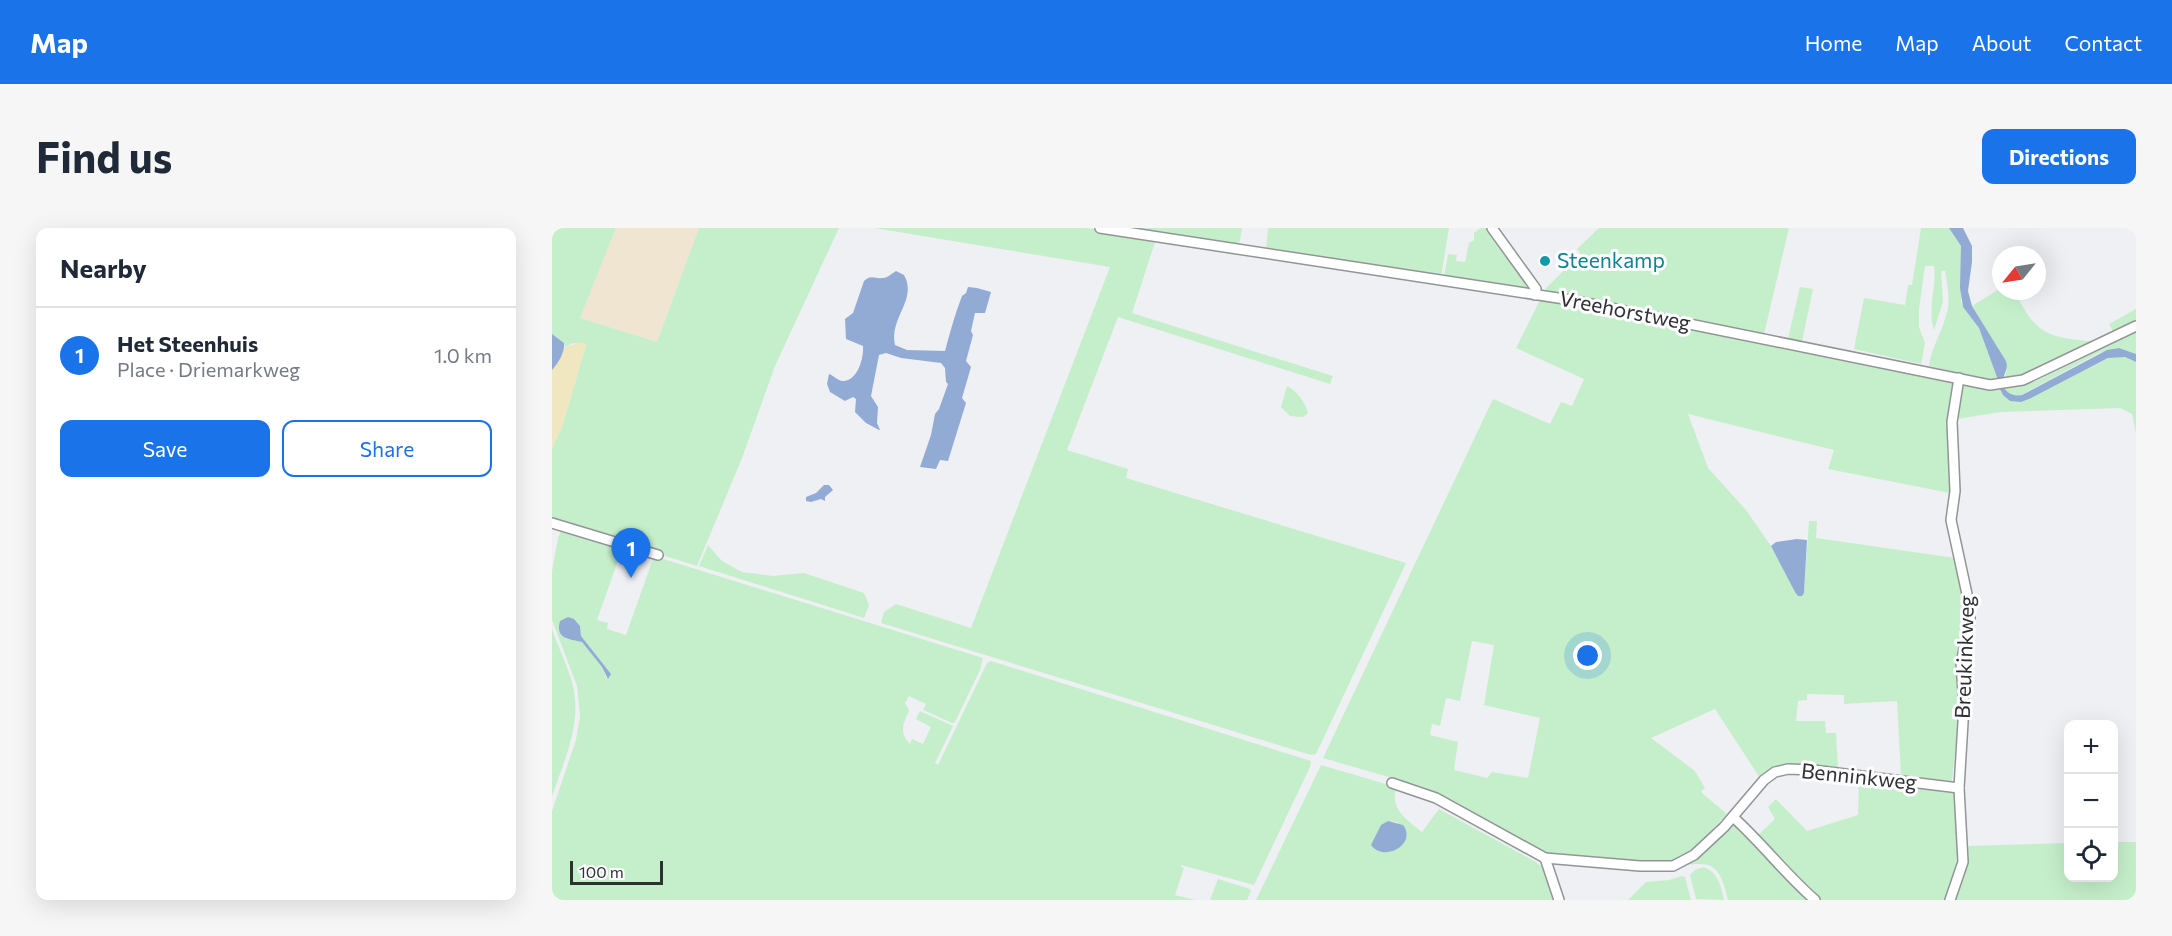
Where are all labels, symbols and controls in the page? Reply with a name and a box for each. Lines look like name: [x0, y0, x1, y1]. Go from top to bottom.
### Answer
text: Map: [30, 25, 88, 59]
text: Home: [1805, 30, 1862, 55]
text: Map: [1895, 30, 1939, 55]
text: About: [1972, 30, 2031, 55]
text: Contact: [2064, 30, 2142, 55]
button: Directions: [1982, 129, 2136, 184]
text: Find us: [36, 130, 172, 182]
north arrow: [1992, 246, 2046, 300]
place label: Steenkamp: [1557, 247, 1665, 272]
text: Nearby: [60, 252, 147, 283]
marker: Steenkamp: [1538, 254, 1552, 268]
street label: Vreehorstweg: [1558, 285, 1693, 335]
text: Het Steenhuis: [117, 330, 258, 357]
text: 1: [75, 343, 84, 367]
text: 1.0 km: [434, 343, 492, 367]
text: Place · Driemarkweg: [117, 357, 300, 381]
button: Save: [60, 420, 270, 477]
button: Share: [282, 420, 492, 477]
pin: 1: [612, 528, 650, 578]
street label: Breukinkweg: [1949, 595, 1978, 719]
your location: [1573, 641, 1602, 670]
map controls: [2064, 720, 2118, 882]
button: +: [2064, 720, 2118, 774]
street label: Benninkweg: [1800, 757, 1918, 794]
button: −: [2064, 774, 2118, 828]
button: locate: [2064, 828, 2118, 882]
scale bar: [570, 858, 663, 886]
text: 100 m: [579, 862, 624, 881]

